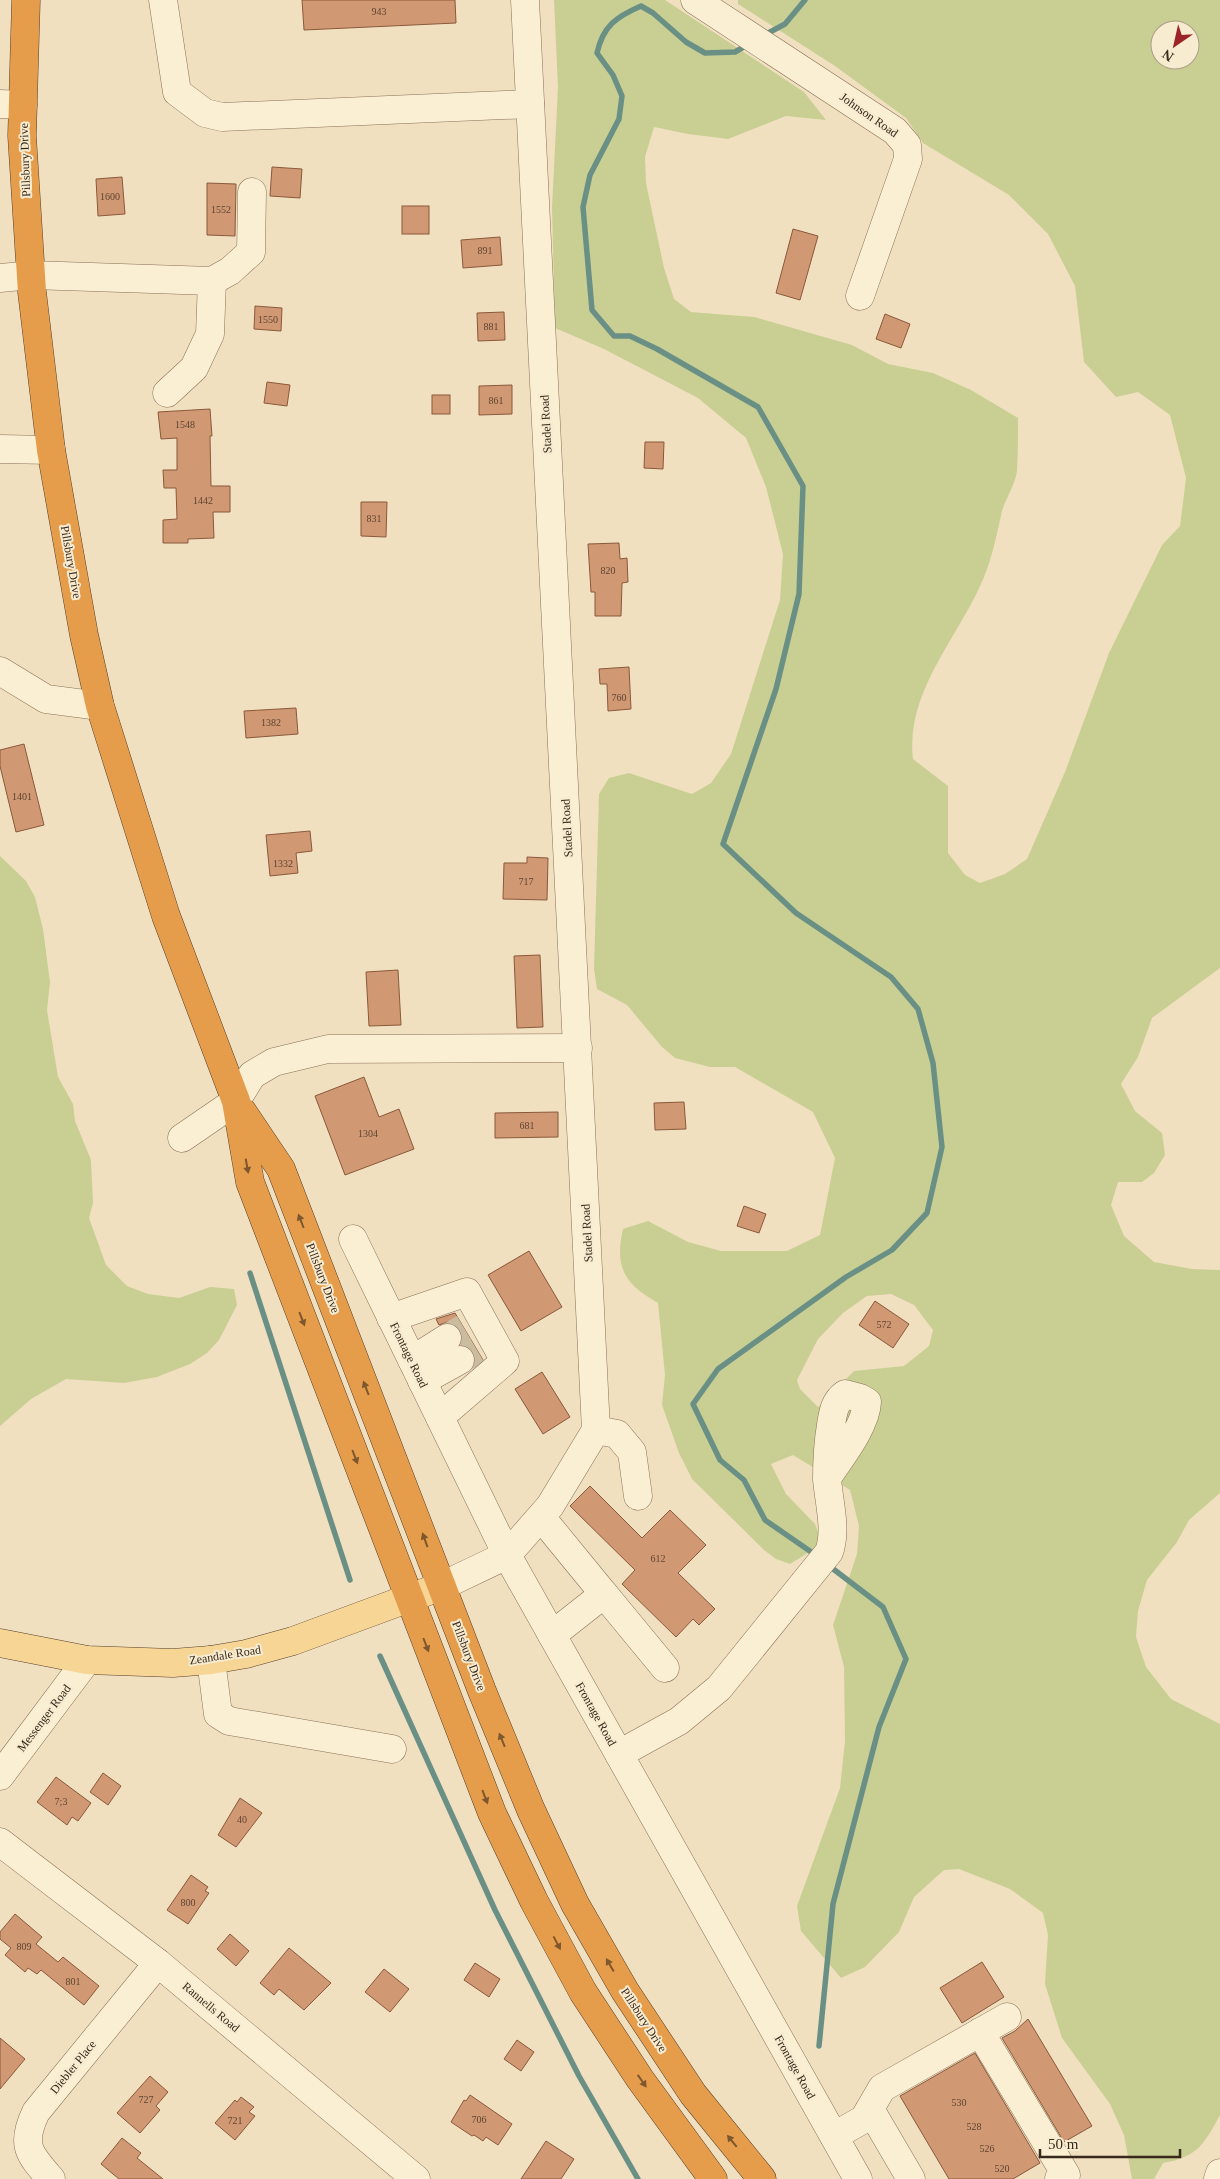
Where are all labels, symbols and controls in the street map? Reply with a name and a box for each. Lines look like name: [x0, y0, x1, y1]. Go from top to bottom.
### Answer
house number: 943: [372, 6, 387, 17]
north arrow: [1150, 20, 1200, 70]
text: N: [1160, 46, 1176, 64]
street label: Johnson Road: [837, 90, 901, 140]
street label: Pillsbury Drive: [17, 123, 33, 197]
house number: 1600: [100, 191, 120, 202]
house number: 1552: [211, 204, 231, 215]
house number: 891: [478, 245, 493, 256]
house number: 1550: [258, 314, 278, 325]
house number: 881: [484, 321, 499, 332]
house number: 861: [489, 395, 504, 406]
street label: Stadel Road: [537, 395, 555, 453]
house number: 1548: [175, 419, 195, 430]
house number: 1442: [193, 495, 213, 506]
house number: 831: [367, 513, 382, 524]
street label: Pillsbury Drive: [58, 525, 84, 599]
house number: 820: [601, 565, 616, 576]
house number: 760: [612, 692, 627, 703]
house number: 1382: [261, 717, 281, 728]
house number: 1401: [12, 791, 32, 802]
street label: Stadel Road: [558, 799, 576, 857]
house number: 1332: [273, 858, 293, 869]
house number: 717: [519, 876, 534, 887]
house number: 681: [520, 1120, 535, 1131]
house number: 1304: [358, 1128, 378, 1139]
one-way arrow: [244, 1159, 252, 1175]
street label: Stadel Road: [578, 1204, 596, 1262]
one-way arrow: [297, 1213, 305, 1228]
street label: Pillsbury Drive: [303, 1241, 343, 1315]
one-way arrow: [298, 1312, 306, 1327]
house number: 572: [877, 1319, 892, 1330]
street label: Frontage Road: [387, 1320, 431, 1390]
one-way arrow: [362, 1381, 370, 1396]
one-way arrow: [351, 1450, 359, 1465]
one-way arrow: [421, 1532, 429, 1547]
house number: 612: [651, 1553, 666, 1564]
street label: Pillsbury Drive: [449, 1619, 489, 1693]
one-way arrow: [423, 1638, 430, 1653]
street label: Zeandale Road: [188, 1642, 262, 1668]
street label: Frontage Road: [573, 1680, 619, 1748]
street label: Messenger Road: [14, 1682, 74, 1754]
one-way arrow: [498, 1732, 506, 1747]
one-way arrow: [482, 1790, 490, 1804]
house number: 7;3: [55, 1796, 67, 1807]
house number: 40: [237, 1814, 247, 1825]
house number: 800: [181, 1897, 196, 1908]
one-way arrow: [553, 1935, 561, 1950]
house number: 809: [17, 1941, 32, 1952]
one-way arrow: [606, 1958, 615, 1971]
house number: 801: [66, 1976, 81, 1987]
street label: Rannells Road: [180, 1979, 242, 2035]
street label: Pillsbury Drive: [618, 1985, 670, 2055]
street label: Frontage Road: [772, 2033, 818, 2101]
street label: Diebler Place: [47, 2037, 99, 2097]
one-way arrow: [637, 2074, 646, 2088]
house number: 727: [139, 2094, 154, 2105]
house number: 530: [952, 2097, 967, 2108]
house number: 706: [472, 2114, 487, 2125]
house number: 721: [228, 2115, 243, 2126]
house number: 528: [967, 2121, 982, 2132]
scale bar: [1040, 2126, 1180, 2158]
one-way arrow: [726, 2135, 737, 2148]
text: 50 m: [1048, 2136, 1079, 2152]
house number: 526: [980, 2143, 995, 2154]
house number: 520: [995, 2163, 1010, 2174]

